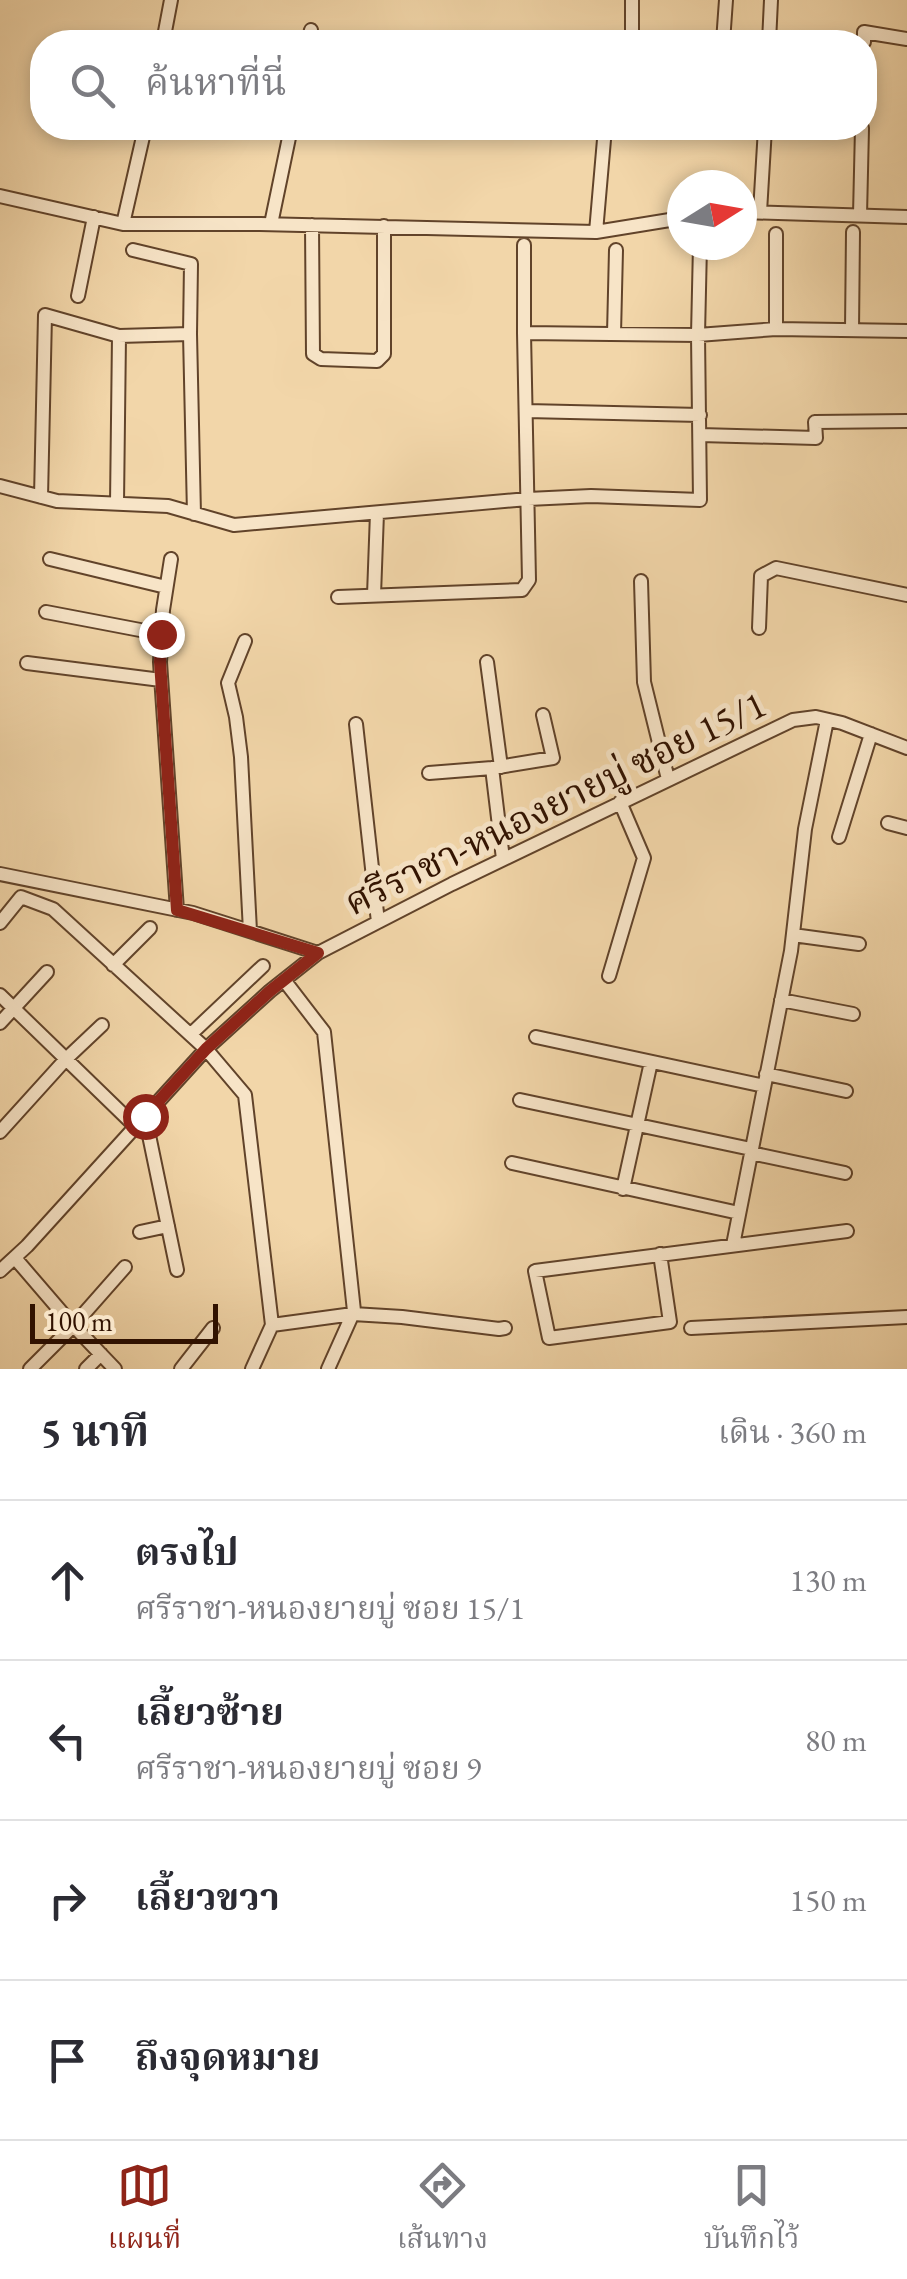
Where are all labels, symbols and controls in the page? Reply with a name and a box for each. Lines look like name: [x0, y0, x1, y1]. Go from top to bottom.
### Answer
search box: [30, 30, 877, 140]
text: ค้นหาที่นี่: [145, 57, 286, 106]
icon: search: [65, 58, 120, 113]
north arrow: [667, 170, 757, 260]
route end: [139, 612, 185, 658]
street label: ศรีราชา-หนองยายบู่ ซอย 15/1: [336, 679, 774, 927]
route start: [123, 1094, 169, 1140]
scale bar: [30, 1299, 218, 1344]
text: 100 m: [45, 1303, 113, 1339]
text: 5 นาที: [40, 1404, 149, 1459]
text: เดิน · 360 m: [718, 1411, 867, 1453]
text: ตรงไป: [135, 1527, 239, 1576]
icon: ahead: [40, 1553, 95, 1608]
text: 130 m: [790, 1559, 867, 1601]
text: ศรีราชา-หนองยายบู่ ซอย 15/1: [135, 1587, 525, 1629]
text: เลี้ยวซ้าย: [135, 1687, 284, 1736]
icon: left: [40, 1713, 95, 1768]
text: 80 m: [805, 1719, 867, 1761]
text: ศรีราชา-หนองยายบู่ ซอย 9: [135, 1747, 481, 1789]
text: เลี้ยวขวา: [135, 1872, 280, 1921]
icon: right: [40, 1873, 95, 1928]
text: 150 m: [790, 1879, 867, 1921]
text: ถึงจุดหมาย: [135, 2032, 320, 2081]
icon: arrive: [40, 2033, 95, 2088]
tab: แผนที่: [108, 2158, 181, 2263]
tab: เส้นทาง: [397, 2158, 488, 2263]
tab: บันทึกไว้: [704, 2158, 799, 2263]

